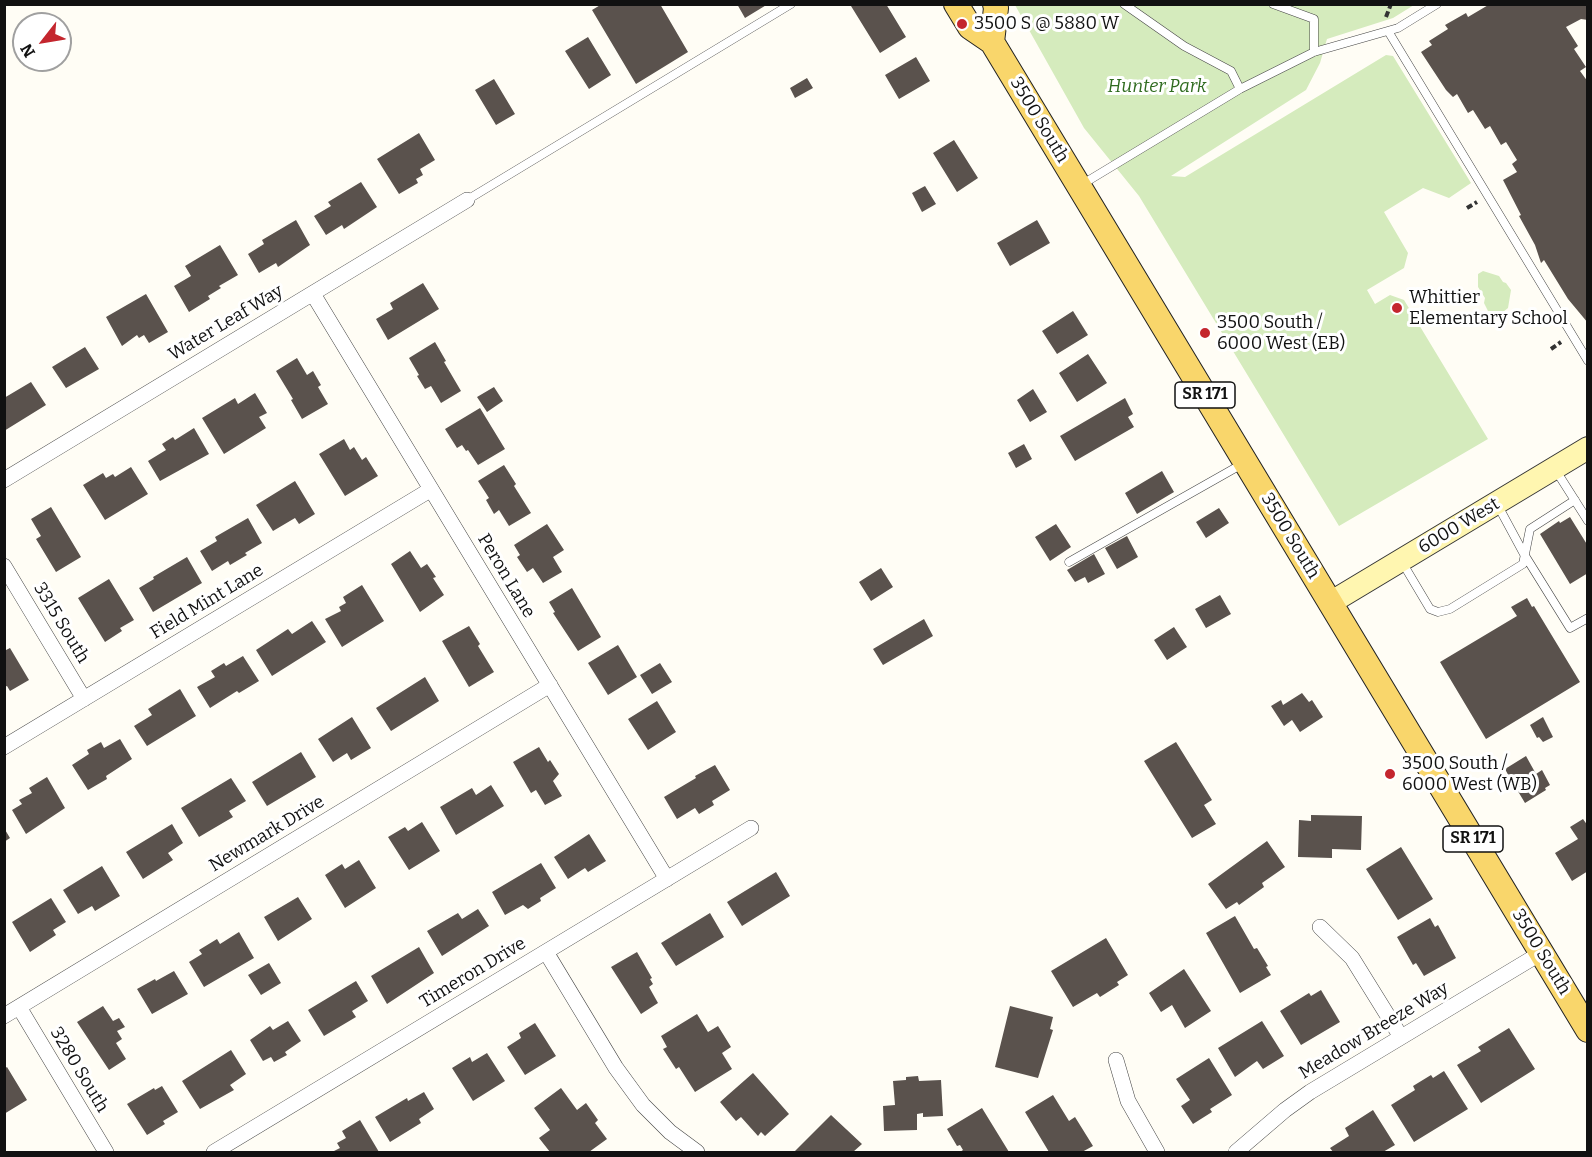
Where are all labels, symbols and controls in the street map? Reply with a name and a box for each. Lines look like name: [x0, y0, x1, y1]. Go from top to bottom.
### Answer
north arrow: [12, 12, 72, 72]
place label: 3500 S @ 5880 W: [974, 13, 1119, 35]
marker: 3500 S @ 5880 W: [955, 17, 969, 31]
text: N: [17, 40, 39, 61]
street label: 3500 South: [1005, 73, 1073, 167]
park label: Hunter Park: [1107, 76, 1207, 98]
street label: Water Leaf Way: [165, 280, 287, 366]
place label: Whittier Elementary School: [1409, 287, 1568, 330]
marker: Whittier Elementary School: [1390, 301, 1404, 315]
place label: 3500 South / 6000 West (EB): [1217, 312, 1345, 354]
marker: 3500 South / 6000 West (EB): [1198, 326, 1212, 340]
road number: SR 171: [1175, 382, 1235, 408]
street label: 3500 South: [1256, 489, 1324, 583]
street label: 6000 West: [1414, 493, 1504, 559]
street label: Peron Lane: [473, 530, 539, 622]
street label: Field Mint Lane: [146, 560, 268, 644]
street label: 3315 South: [28, 579, 94, 667]
place label: 3500 South / 6000 West (WB): [1402, 753, 1537, 795]
marker: 3500 South / 6000 West (WB): [1383, 767, 1397, 781]
street label: Newmark Drive: [205, 791, 329, 877]
road number: SR 171: [1443, 826, 1503, 852]
street label: 3500 South: [1507, 905, 1575, 999]
street label: Timeron Drive: [416, 933, 530, 1013]
street label: Meadow Breeze Way: [1295, 978, 1453, 1084]
street label: 3280 South: [45, 1023, 113, 1117]

